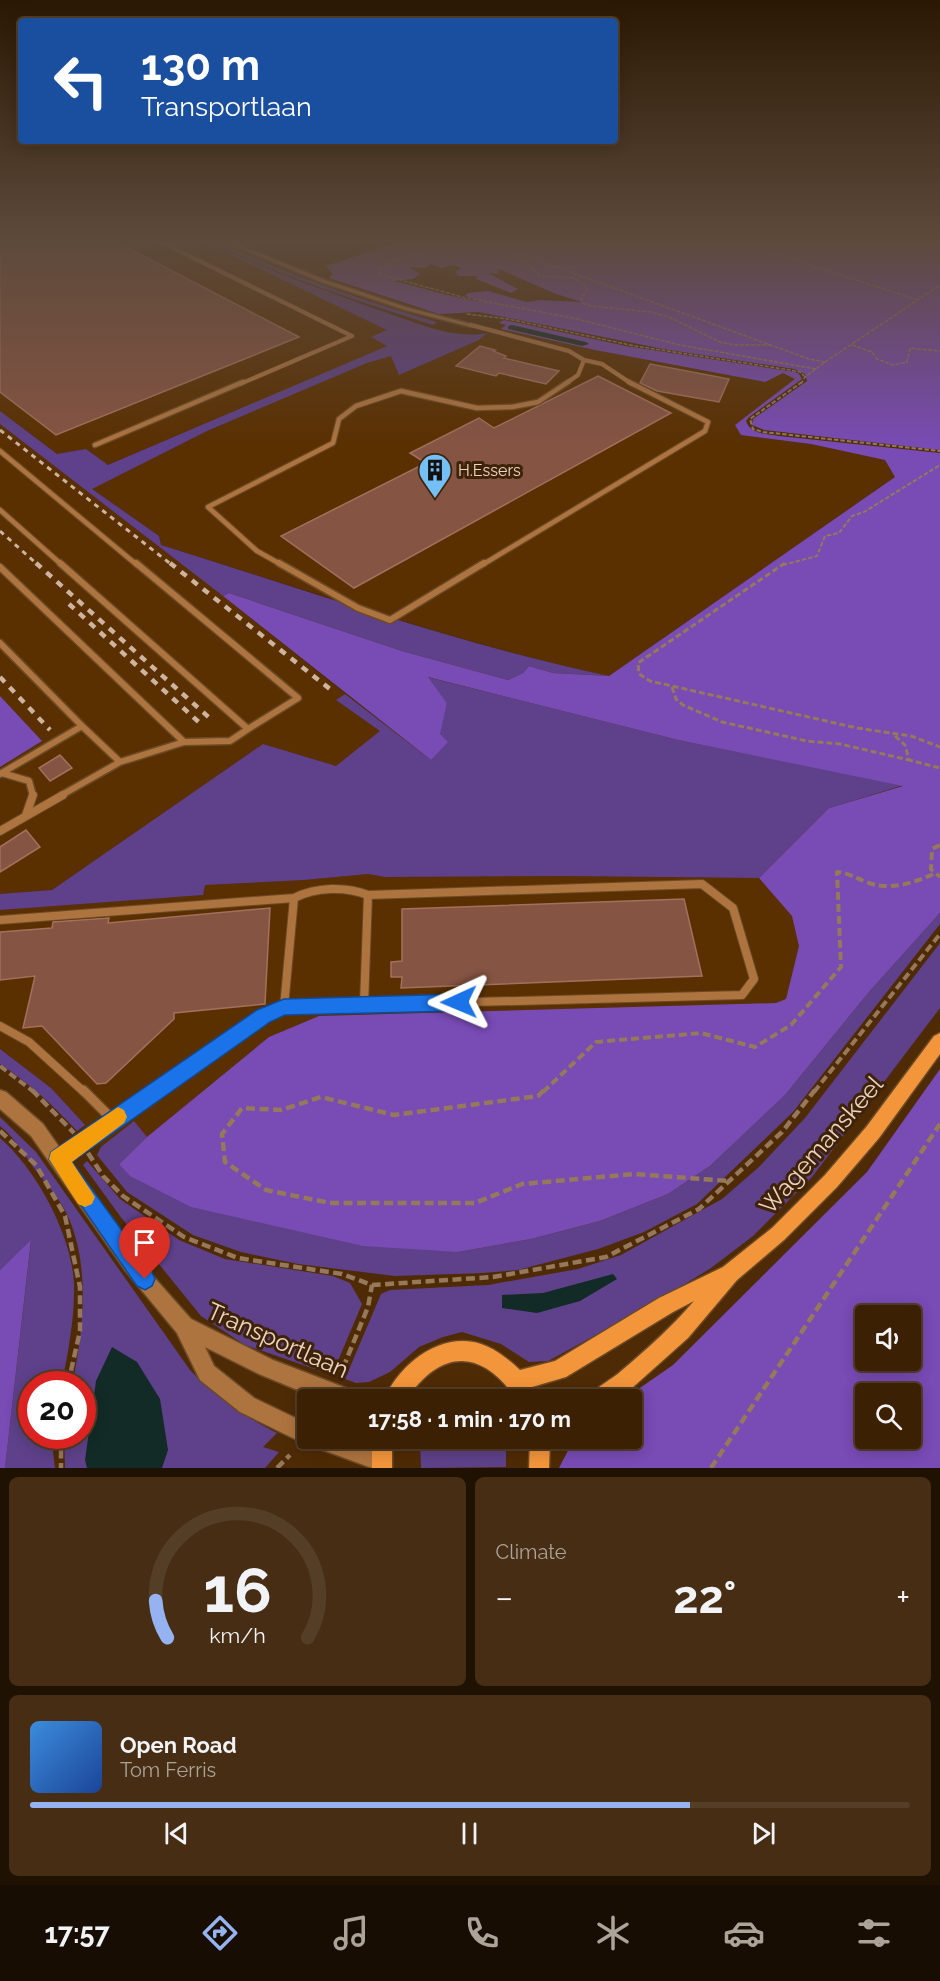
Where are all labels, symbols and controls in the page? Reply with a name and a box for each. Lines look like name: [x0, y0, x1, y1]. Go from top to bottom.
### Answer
text: 130 m: [141, 41, 260, 90]
icon: left: [42, 42, 120, 120]
text: Transportlaan: [141, 91, 312, 122]
building icon: H.Essers: [417, 452, 453, 499]
place label: H.Essers: [458, 461, 521, 480]
position arrow: [427, 970, 491, 1034]
street label: Wagemanskeel: [753, 1070, 889, 1220]
pin: [119, 1217, 170, 1279]
icon: arrive: [128, 1226, 161, 1259]
street label: Transportlaan: [203, 1296, 353, 1384]
map controls: [855, 1305, 921, 1449]
button: sound: [855, 1305, 921, 1371]
speed limit sign: 20: [18, 1371, 96, 1449]
button: search: [855, 1383, 921, 1449]
text: 17:58 · 1 min · 170 m: [368, 1406, 571, 1432]
text: Climate: [496, 1540, 567, 1564]
text: 16: [203, 1553, 272, 1627]
text: 22°: [673, 1571, 736, 1624]
text: −: [496, 1578, 513, 1617]
text: +: [896, 1578, 910, 1617]
text: km/h: [209, 1624, 266, 1649]
text: Open Road: [120, 1732, 237, 1758]
text: Tom Ferris: [120, 1758, 216, 1782]
icon: previous: [160, 1817, 193, 1850]
icon: pause: [453, 1817, 486, 1850]
icon: next: [747, 1817, 780, 1850]
icon: directions: [199, 1912, 241, 1954]
icon: music: [330, 1912, 372, 1954]
icon: phone: [461, 1912, 503, 1954]
icon: climate: [592, 1912, 634, 1954]
icon: car: [723, 1912, 765, 1954]
icon: filters: [853, 1912, 895, 1954]
text: 17:57: [44, 1918, 110, 1949]

